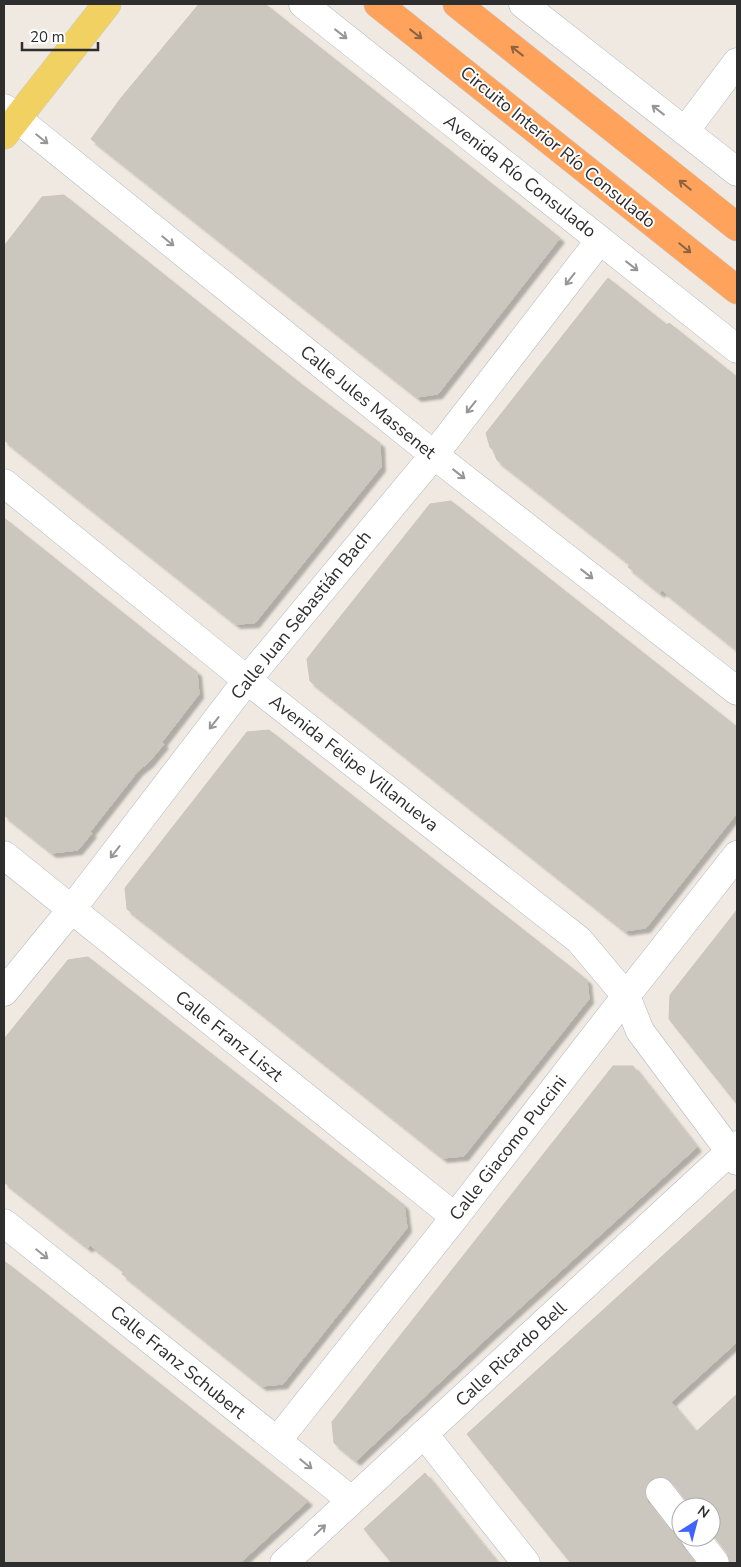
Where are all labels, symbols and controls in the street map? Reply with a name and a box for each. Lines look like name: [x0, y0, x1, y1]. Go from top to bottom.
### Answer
scale bar: [22, 20, 99, 52]
text: 20 m: [30, 27, 65, 47]
one-way arrow: [334, 29, 347, 40]
one-way arrow: [409, 29, 423, 39]
one-way arrow: [510, 46, 524, 56]
street label: Circuito Interior Río Consulado: [455, 61, 661, 233]
one-way arrow: [652, 104, 665, 115]
street label: Avenida Río Consulado: [439, 109, 601, 243]
one-way arrow: [35, 133, 48, 144]
one-way arrow: [679, 180, 692, 191]
one-way arrow: [161, 235, 174, 246]
one-way arrow: [679, 243, 692, 254]
one-way arrow: [626, 260, 639, 271]
one-way arrow: [565, 272, 576, 285]
street label: Calle Jules Massenet: [295, 340, 441, 465]
one-way arrow: [465, 400, 476, 413]
one-way arrow: [452, 469, 465, 480]
street label: Calle Juan Sebastián Bach: [225, 526, 377, 704]
one-way arrow: [580, 568, 593, 579]
street label: Avenida Felipe Villanueva: [264, 689, 444, 837]
one-way arrow: [208, 716, 219, 729]
one-way arrow: [109, 845, 120, 858]
street label: Calle Franz Liszt: [170, 985, 288, 1087]
street label: Calle Giacomo Puccini: [444, 1071, 572, 1225]
one-way arrow: [35, 1248, 48, 1259]
street label: Calle Ricardo Bell: [450, 1296, 572, 1412]
street label: Calle Franz Schubert: [105, 1300, 251, 1425]
one-way arrow: [299, 1459, 312, 1470]
north arrow: [671, 1497, 721, 1547]
text: N: [694, 1501, 713, 1523]
one-way arrow: [313, 1524, 326, 1536]

